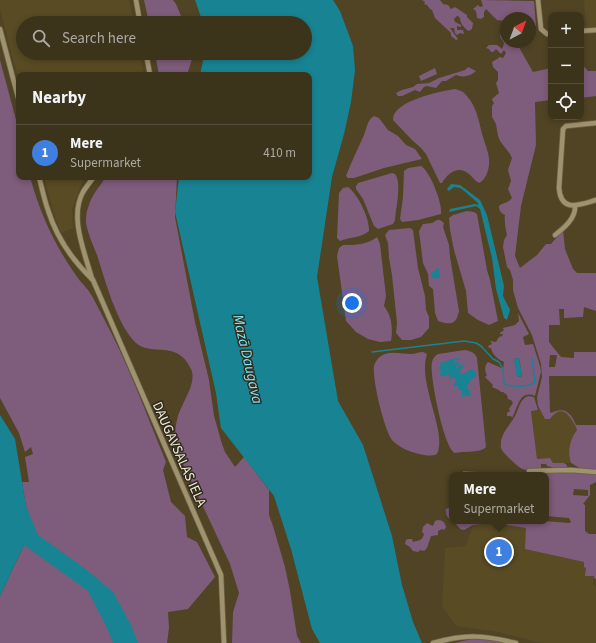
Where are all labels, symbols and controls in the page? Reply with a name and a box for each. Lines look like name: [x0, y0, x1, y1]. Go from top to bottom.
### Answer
north arrow: [500, 12, 536, 48]
map controls: [548, 12, 584, 120]
button: +: [548, 12, 584, 48]
search box: [16, 16, 312, 60]
icon: search: [30, 27, 52, 49]
text: Search here: [62, 28, 136, 49]
button: −: [548, 48, 584, 84]
button: locate: [548, 84, 584, 120]
text: Nearby: [32, 86, 86, 110]
text: Mere: [70, 133, 103, 154]
text: 1: [42, 144, 48, 162]
text: 410 m: [263, 144, 296, 162]
text: Supermarket: [70, 154, 141, 172]
your location: [342, 293, 362, 313]
water label: Mazā Daugava: [227, 312, 268, 406]
street label: DAUGAVSALAS IELA: [147, 399, 211, 511]
popup: [449, 472, 549, 524]
text: Mere: [464, 479, 496, 500]
text: Supermarket: [464, 500, 534, 518]
pin: 1: [486, 537, 512, 567]

